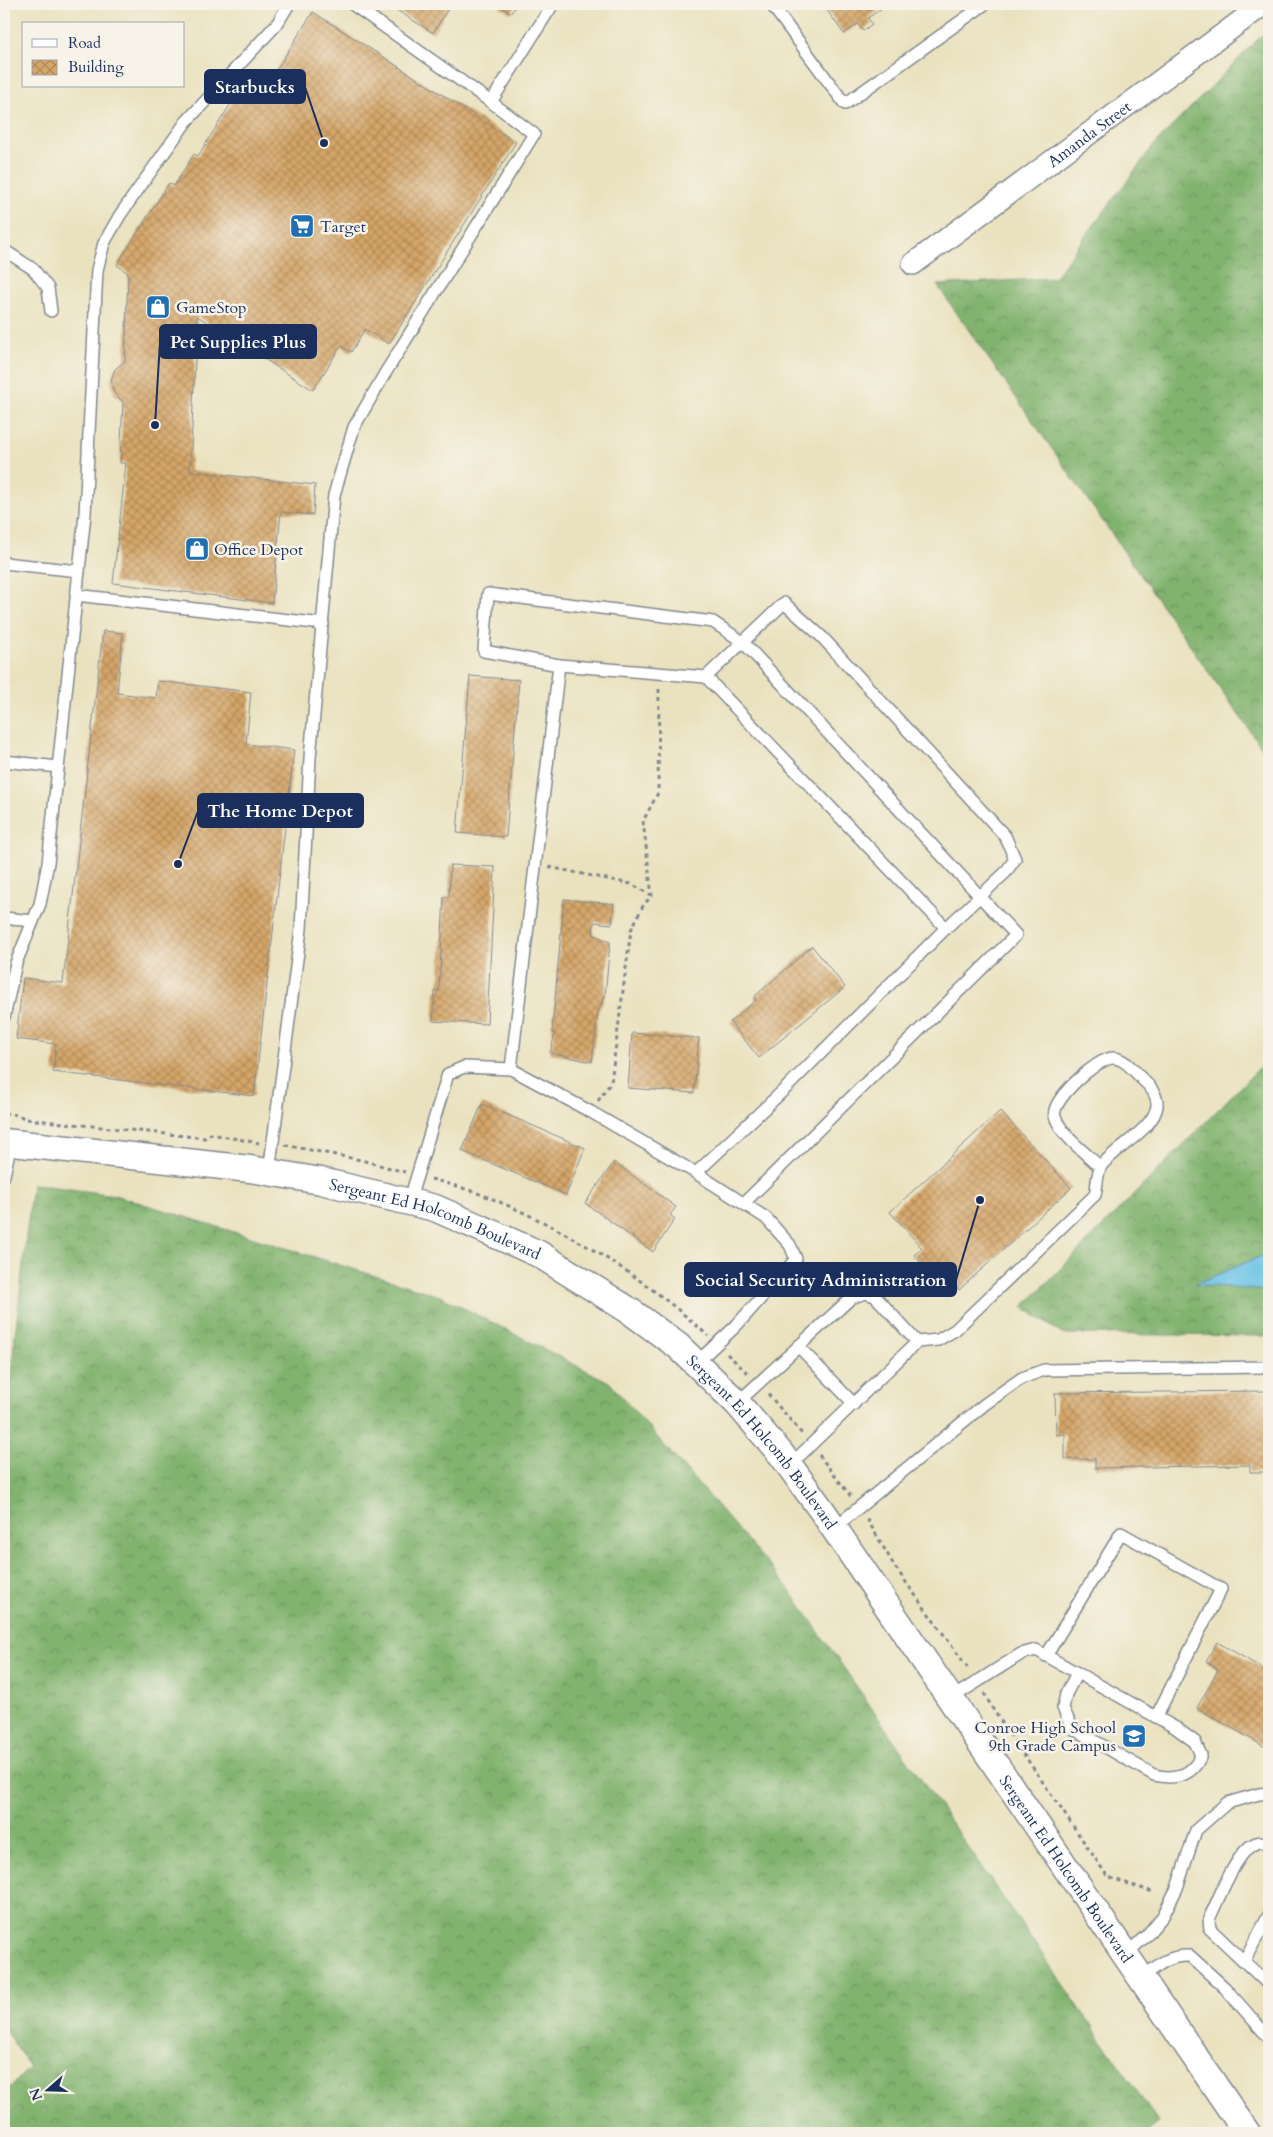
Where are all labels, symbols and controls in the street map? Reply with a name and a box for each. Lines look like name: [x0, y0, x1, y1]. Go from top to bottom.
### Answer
legend: [22, 22, 185, 88]
text: Road: [68, 33, 101, 53]
text: Building: [68, 57, 124, 77]
callout: Starbucks: [205, 70, 305, 103]
text: Starbucks: [215, 75, 295, 100]
street label: Amanda Street: [1043, 96, 1136, 173]
supermarket icon: Target: [289, 213, 315, 239]
place label: Target: [320, 216, 366, 238]
shop icon: GameStop: [145, 294, 171, 320]
place label: GameStop: [176, 297, 247, 319]
callout: Pet Supplies Plus: [160, 325, 316, 358]
text: Pet Supplies Plus: [170, 330, 306, 355]
shop icon: Office Depot: [184, 536, 210, 562]
place label: Office Depot: [214, 539, 303, 561]
callout: The Home Depot: [198, 794, 363, 827]
text: The Home Depot: [207, 799, 353, 824]
street label: Sergeant Ed Holcomb Boulevard: [327, 1173, 545, 1266]
callout: Social Security Administration: [685, 1263, 956, 1296]
text: Social Security Administration: [695, 1268, 947, 1293]
street label: Sergeant Ed Holcomb Boulevard: [681, 1350, 842, 1534]
place label: Conroe High School 9th Grade Campus: [975, 1717, 1116, 1757]
school or university icon: Conroe High School 9th Grade Campus: [1121, 1723, 1147, 1749]
street label: Sergeant Ed Holcomb Boulevard: [994, 1771, 1138, 1968]
north arrow: [22, 2064, 72, 2114]
text: N: [25, 2085, 47, 2103]

